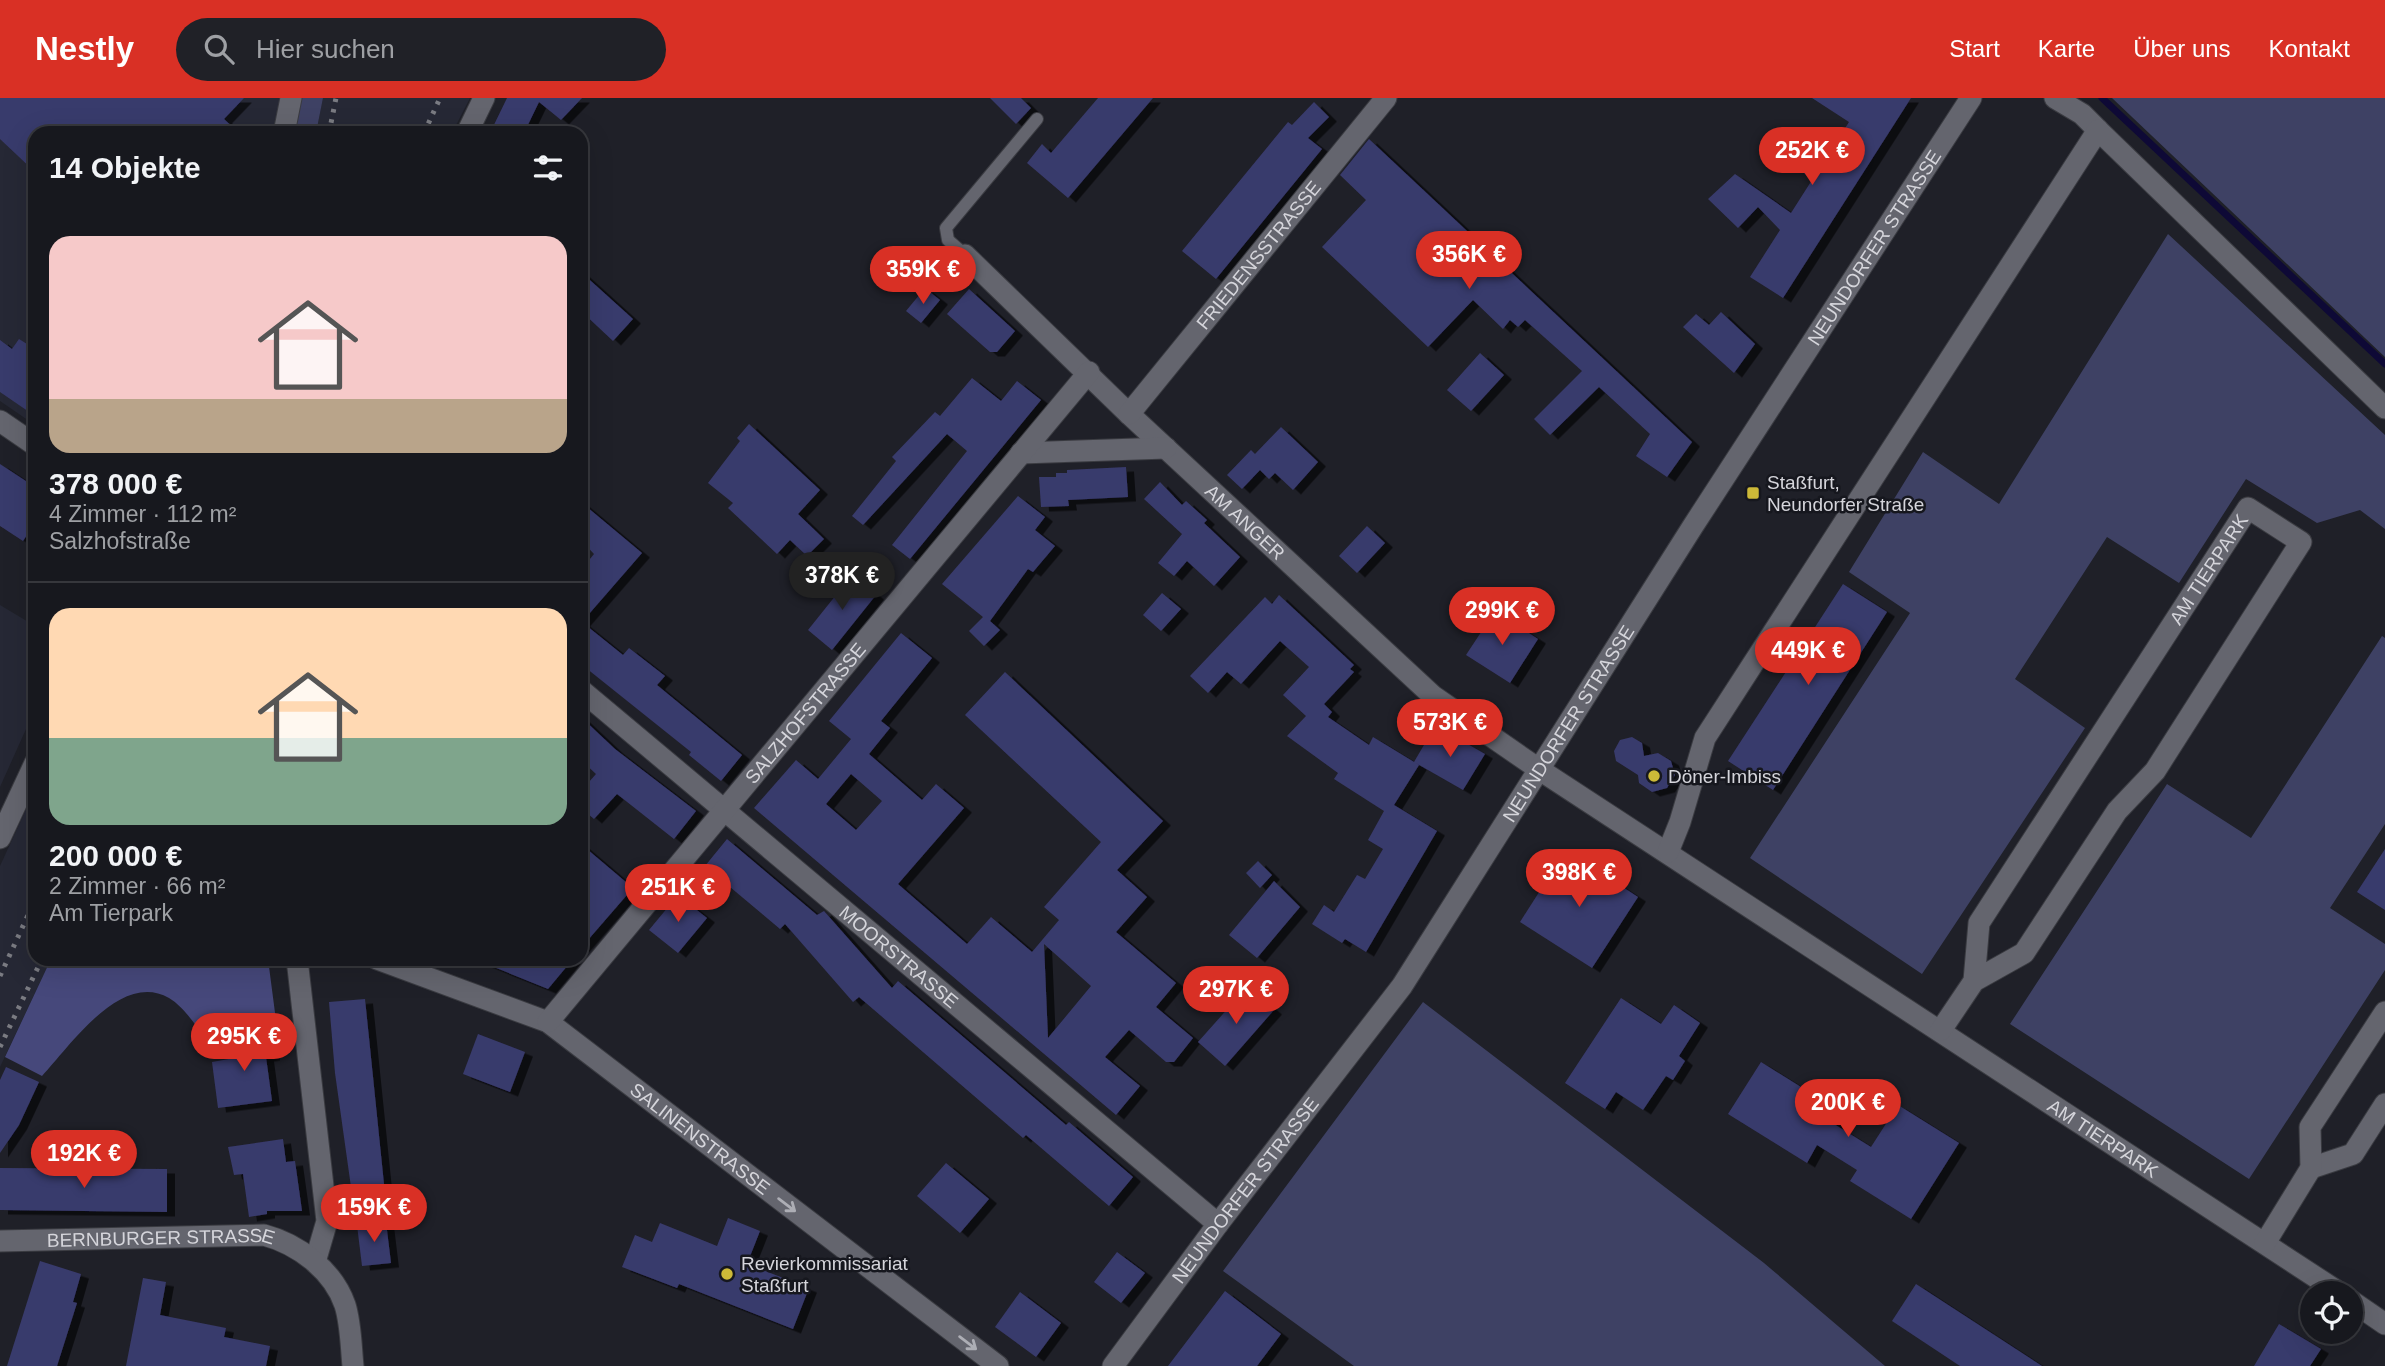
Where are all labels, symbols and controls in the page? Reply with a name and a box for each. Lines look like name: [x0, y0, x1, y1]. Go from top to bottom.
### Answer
search box: [176, 18, 666, 81]
text: Nestly: [35, 30, 134, 67]
icon: search: [200, 30, 238, 68]
text: Hier suchen: [256, 34, 395, 64]
text: Start: [1949, 35, 2000, 62]
text: Karte: [2038, 35, 2095, 62]
text: Über uns: [2133, 35, 2231, 62]
text: Kontakt: [2269, 35, 2350, 62]
pin: 252K €: [1755, 127, 1869, 187]
text: 252K €: [1775, 137, 1849, 163]
street label: NEUNDORFER STRASSE: [1803, 146, 1945, 349]
icon: filters: [529, 149, 567, 187]
text: 14 Objekte: [49, 151, 201, 184]
street label: FRIEDENSSTRASSE: [1192, 177, 1325, 334]
pin: 356K €: [1412, 232, 1526, 291]
text: 356K €: [1432, 241, 1506, 267]
pin: 359K €: [866, 246, 980, 306]
text: 359K €: [886, 256, 960, 282]
icon: home: [245, 282, 371, 408]
text: 378 000 €: [49, 467, 182, 500]
place label: Staßfurt, Neundorfer Straße: [1767, 472, 1924, 515]
street label: AM ANGER: [1201, 480, 1289, 564]
marker: Staßfurt, Neundorfer Straße: [1745, 485, 1761, 501]
text: 4 Zimmer · 112 m²: [49, 501, 236, 527]
street label: AM TIERPARK: [2165, 510, 2252, 628]
text: Salzhofstraße: [49, 528, 191, 554]
pin: 378K €: [785, 552, 899, 612]
text: 378K €: [805, 562, 879, 588]
pin: 299K €: [1445, 588, 1559, 647]
text: 299K €: [1465, 597, 1539, 623]
street label: NEUNDORFER STRASSE: [1499, 622, 1638, 826]
pin: 449K €: [1751, 628, 1865, 687]
text: 449K €: [1771, 637, 1845, 663]
street label: SALZHOFSTRASSE: [741, 639, 870, 788]
icon: home: [245, 654, 371, 780]
pin: 573K €: [1393, 700, 1507, 759]
text: 573K €: [1413, 709, 1487, 735]
place label: Döner-Imbiss: [1668, 766, 1781, 787]
marker: Döner-Imbiss: [1646, 768, 1662, 784]
text: 200 000 €: [49, 839, 182, 872]
pin: 398K €: [1522, 850, 1636, 909]
text: 398K €: [1542, 859, 1616, 885]
pin: 251K €: [621, 864, 735, 924]
text: 2 Zimmer · 66 m²: [49, 873, 225, 899]
text: 251K €: [641, 874, 715, 900]
text: Am Tierpark: [49, 900, 173, 926]
street label: MOORSTRASSE: [835, 901, 962, 1013]
pin: 297K €: [1179, 967, 1293, 1026]
text: 297K €: [1199, 976, 1273, 1002]
pin: 295K €: [187, 1014, 301, 1073]
text: 295K €: [207, 1023, 281, 1049]
street label: SALINENSTRASSE: [626, 1079, 774, 1199]
pin: 200K €: [1791, 1080, 1905, 1139]
text: 200K €: [1811, 1089, 1885, 1115]
street label: NEUNDORFER STRASSE: [1168, 1093, 1323, 1287]
street label: AM TIERPARK: [2044, 1095, 2162, 1182]
pin: 192K €: [27, 1130, 141, 1190]
text: 192K €: [47, 1140, 121, 1166]
pin: 159K €: [317, 1184, 431, 1244]
text: 159K €: [337, 1194, 411, 1220]
one-way arrow: [778, 1197, 797, 1212]
street label: BERNBURGER STRASSE: [47, 1225, 277, 1251]
place label: Revierkommissariat Staßfurt: [741, 1253, 909, 1296]
marker: Revierkommissariat Staßfurt: [719, 1266, 735, 1282]
map controls: [2300, 1281, 2363, 1344]
button: locate: [2300, 1281, 2363, 1344]
one-way arrow: [959, 1335, 978, 1350]

